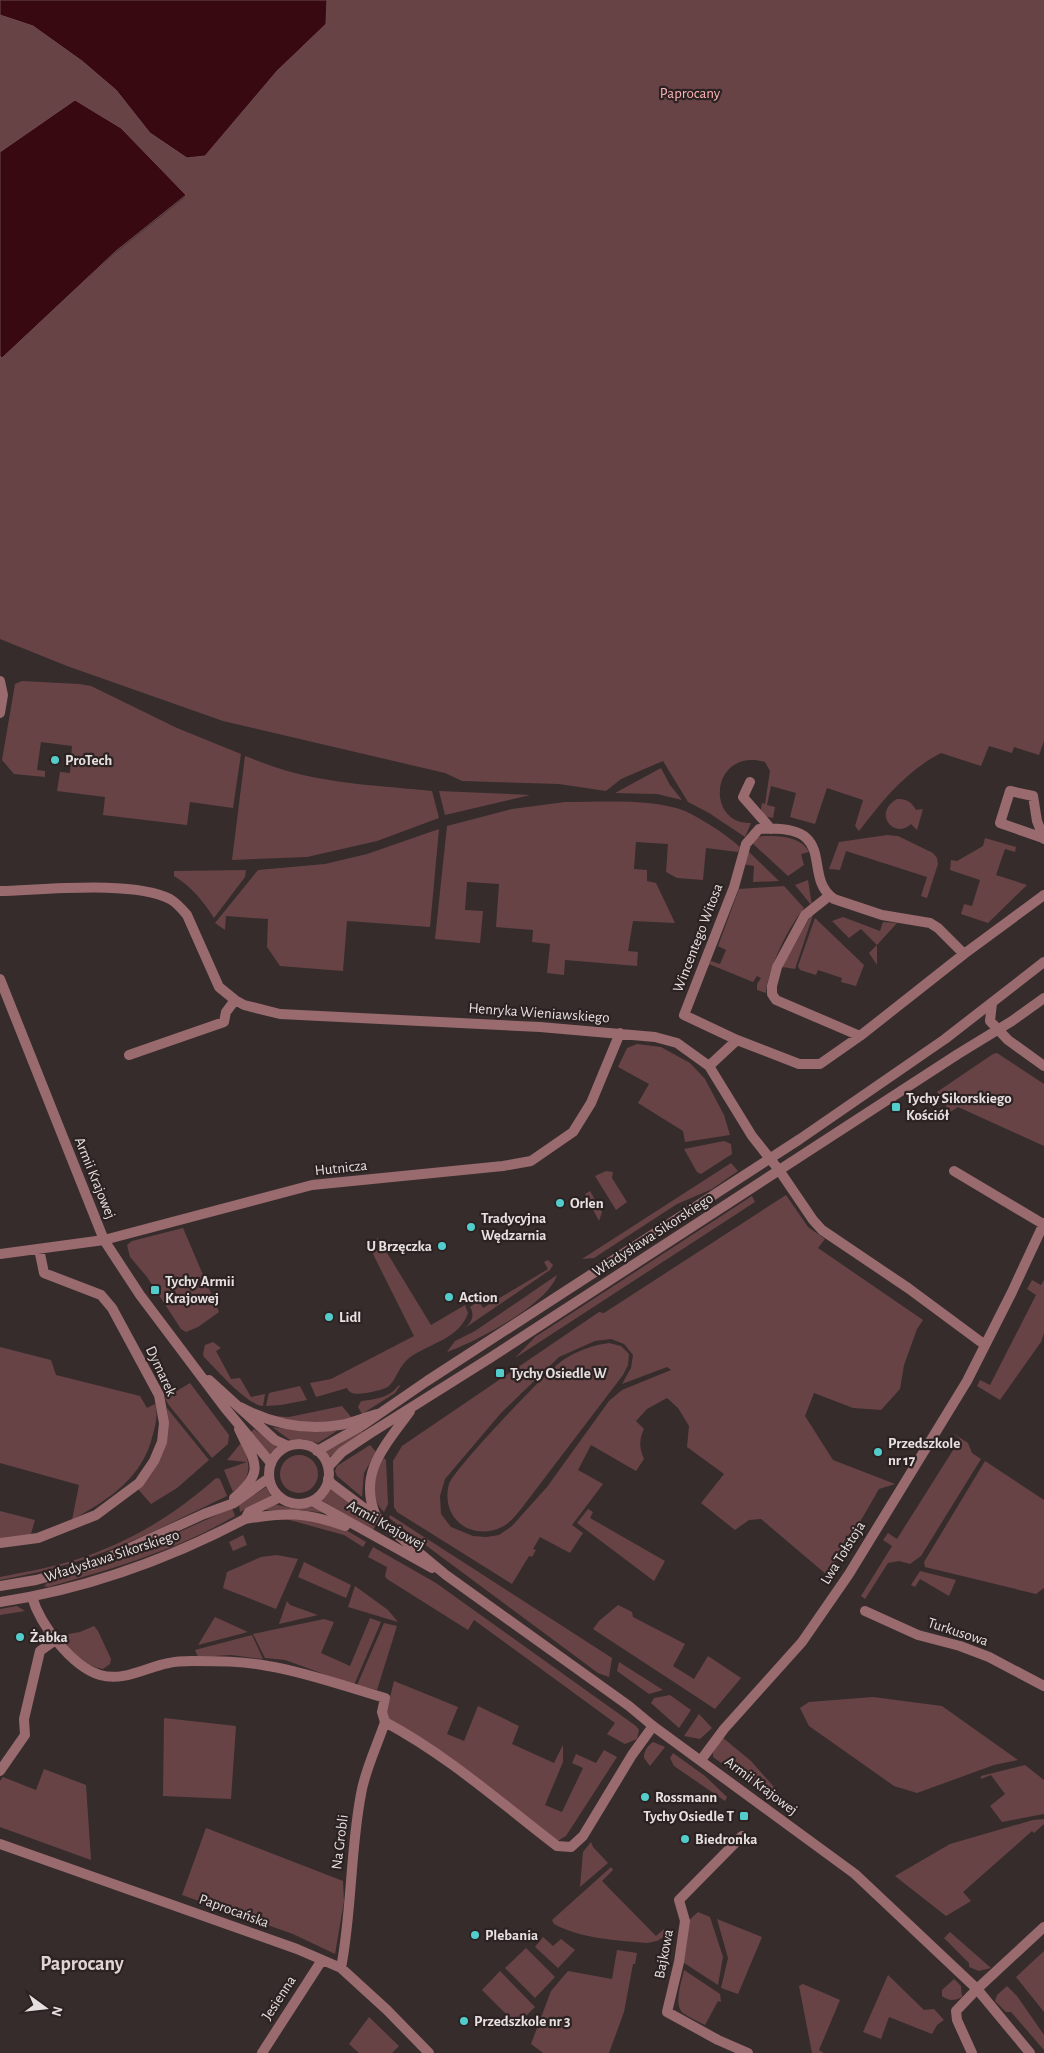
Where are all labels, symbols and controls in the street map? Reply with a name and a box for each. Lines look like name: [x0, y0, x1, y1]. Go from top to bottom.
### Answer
park label: Paprocany: [660, 86, 721, 101]
place label: ProTech: [65, 753, 112, 768]
marker: ProTech: [49, 754, 61, 766]
street label: Wincentego Witosa: [670, 882, 726, 994]
street label: Henryka Wieniawskiego: [468, 1001, 610, 1025]
place label: Tychy Sikorskiego Kościół: [906, 1091, 1012, 1123]
marker: Tychy Sikorskiego Kościół: [890, 1101, 902, 1113]
street label: Armii Krajowej: [72, 1135, 118, 1221]
street label: Hutnicza: [314, 1158, 368, 1178]
street label: Władysława Sikorskiego: [590, 1190, 716, 1280]
place label: Orlen: [570, 1196, 604, 1211]
marker: Orlen: [554, 1197, 566, 1209]
place label: Tradycyjna Wędzarnia: [481, 1211, 547, 1243]
marker: Tradycyjna Wędzarnia: [465, 1221, 477, 1233]
place label: U Brzęczka: [366, 1239, 432, 1254]
marker: U Brzęczka: [436, 1240, 448, 1252]
place label: Tychy Armii Krajowej: [165, 1274, 235, 1306]
marker: Tychy Armii Krajowej: [149, 1284, 161, 1296]
place label: Action: [459, 1290, 498, 1305]
marker: Action: [443, 1291, 455, 1303]
place label: Lidl: [339, 1310, 361, 1325]
marker: Lidl: [323, 1311, 335, 1323]
street label: Dymarek: [143, 1344, 179, 1399]
place label: Tychy Osiedle W: [510, 1366, 607, 1381]
marker: Tychy Osiedle W: [494, 1367, 506, 1379]
place label: Przedszkole nr 17: [888, 1436, 960, 1468]
marker: Przedszkole nr 17: [872, 1446, 884, 1458]
street label: Armii Krajowej: [344, 1497, 428, 1553]
street label: Lwa Tołstoja: [818, 1519, 868, 1587]
street label: Władysława Sikorskiego: [43, 1527, 181, 1585]
street label: Turkusowa: [926, 1615, 990, 1649]
place label: Żabka: [30, 1629, 68, 1645]
marker: Żabka: [14, 1631, 26, 1643]
street label: Armii Krajowej: [722, 1754, 800, 1818]
place label: Rossmann: [655, 1790, 717, 1805]
marker: Rossmann: [639, 1791, 651, 1803]
place label: Tychy Osiedle T: [643, 1809, 734, 1824]
marker: Tychy Osiedle T: [738, 1810, 750, 1822]
street label: Na Grobli: [329, 1814, 351, 1870]
place label: Biedronka: [695, 1832, 757, 1847]
marker: Biedronka: [679, 1833, 691, 1845]
street label: Paprocańska: [197, 1891, 271, 1931]
place label: Plebania: [485, 1928, 538, 1943]
street label: Bajkowa: [652, 1928, 676, 1980]
marker: Plebania: [469, 1929, 481, 1941]
district label: Paprocany: [40, 1954, 124, 1974]
street label: Jesienna: [259, 1973, 299, 2023]
north arrow: [20, 1983, 70, 2033]
text: N: [49, 2005, 65, 2018]
place label: Przedszkole nr 3: [474, 2014, 570, 2029]
marker: Przedszkole nr 3: [458, 2015, 470, 2027]

